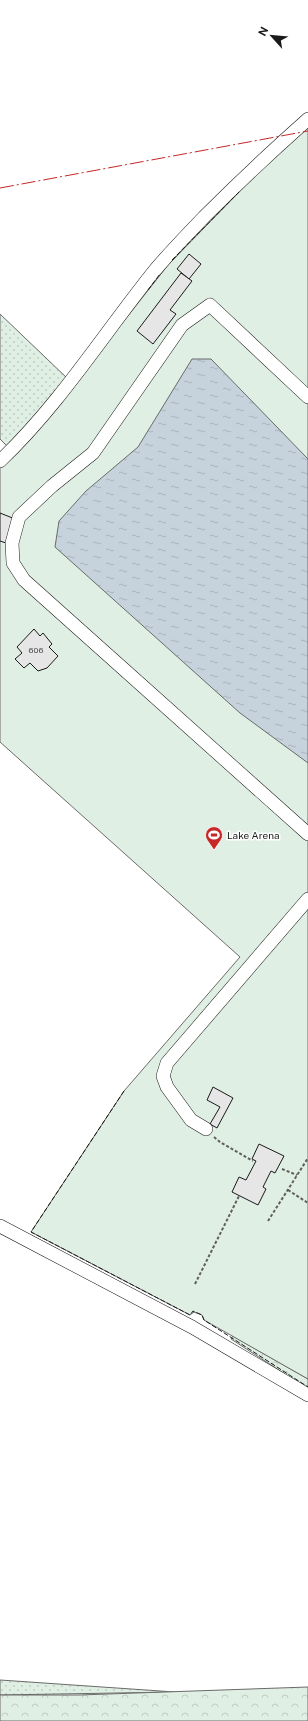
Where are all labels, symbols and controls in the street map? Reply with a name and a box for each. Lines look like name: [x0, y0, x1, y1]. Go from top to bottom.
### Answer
north arrow: [252, 16, 292, 56]
text: N: [256, 25, 270, 38]
house number: 606: [29, 645, 43, 655]
sports icon: Lake Arena: [204, 825, 224, 850]
place label: Lake Arena: [227, 829, 279, 841]

